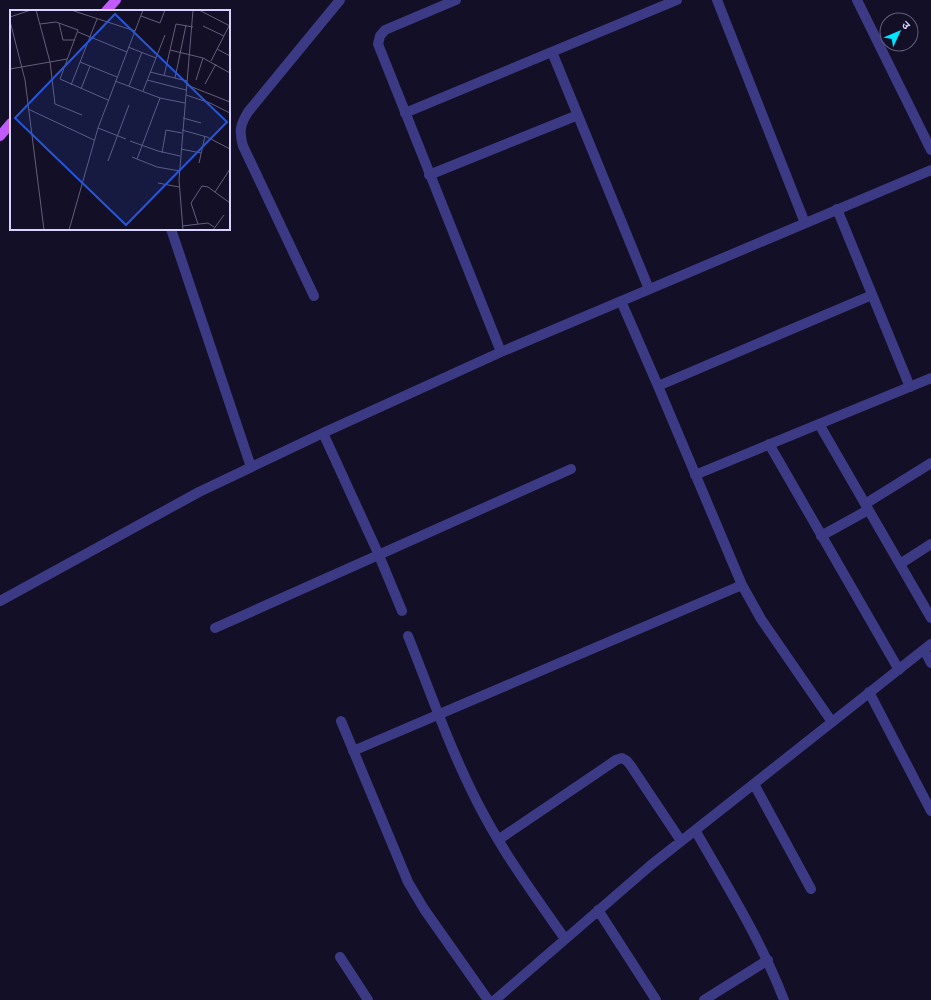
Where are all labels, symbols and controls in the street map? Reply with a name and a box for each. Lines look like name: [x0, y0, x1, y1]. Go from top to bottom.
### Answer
inset map: [10, 10, 230, 230]
north arrow: [879, 12, 919, 52]
text: उ: [899, 18, 914, 33]

